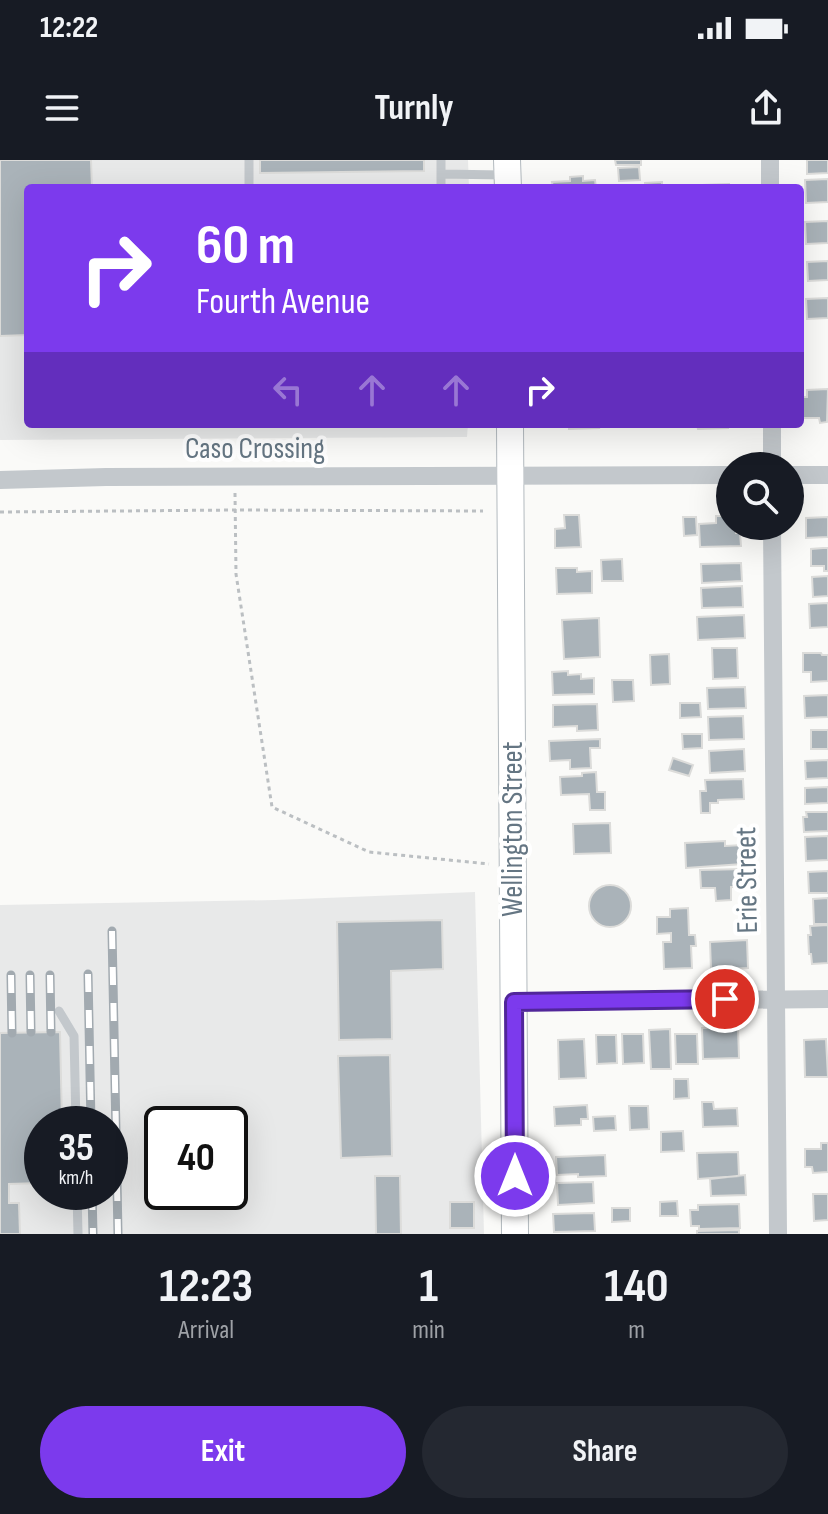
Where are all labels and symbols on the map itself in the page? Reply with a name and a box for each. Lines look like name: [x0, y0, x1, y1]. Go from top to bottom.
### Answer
street label: Caso Crossing: [185, 431, 325, 467]
street label: Wellington Street: [495, 741, 531, 917]
street label: Erie Street: [728, 826, 766, 934]
pin: [691, 965, 759, 1033]
speed limit sign: 40: [144, 1106, 248, 1210]
position arrow: [473, 1134, 557, 1218]

